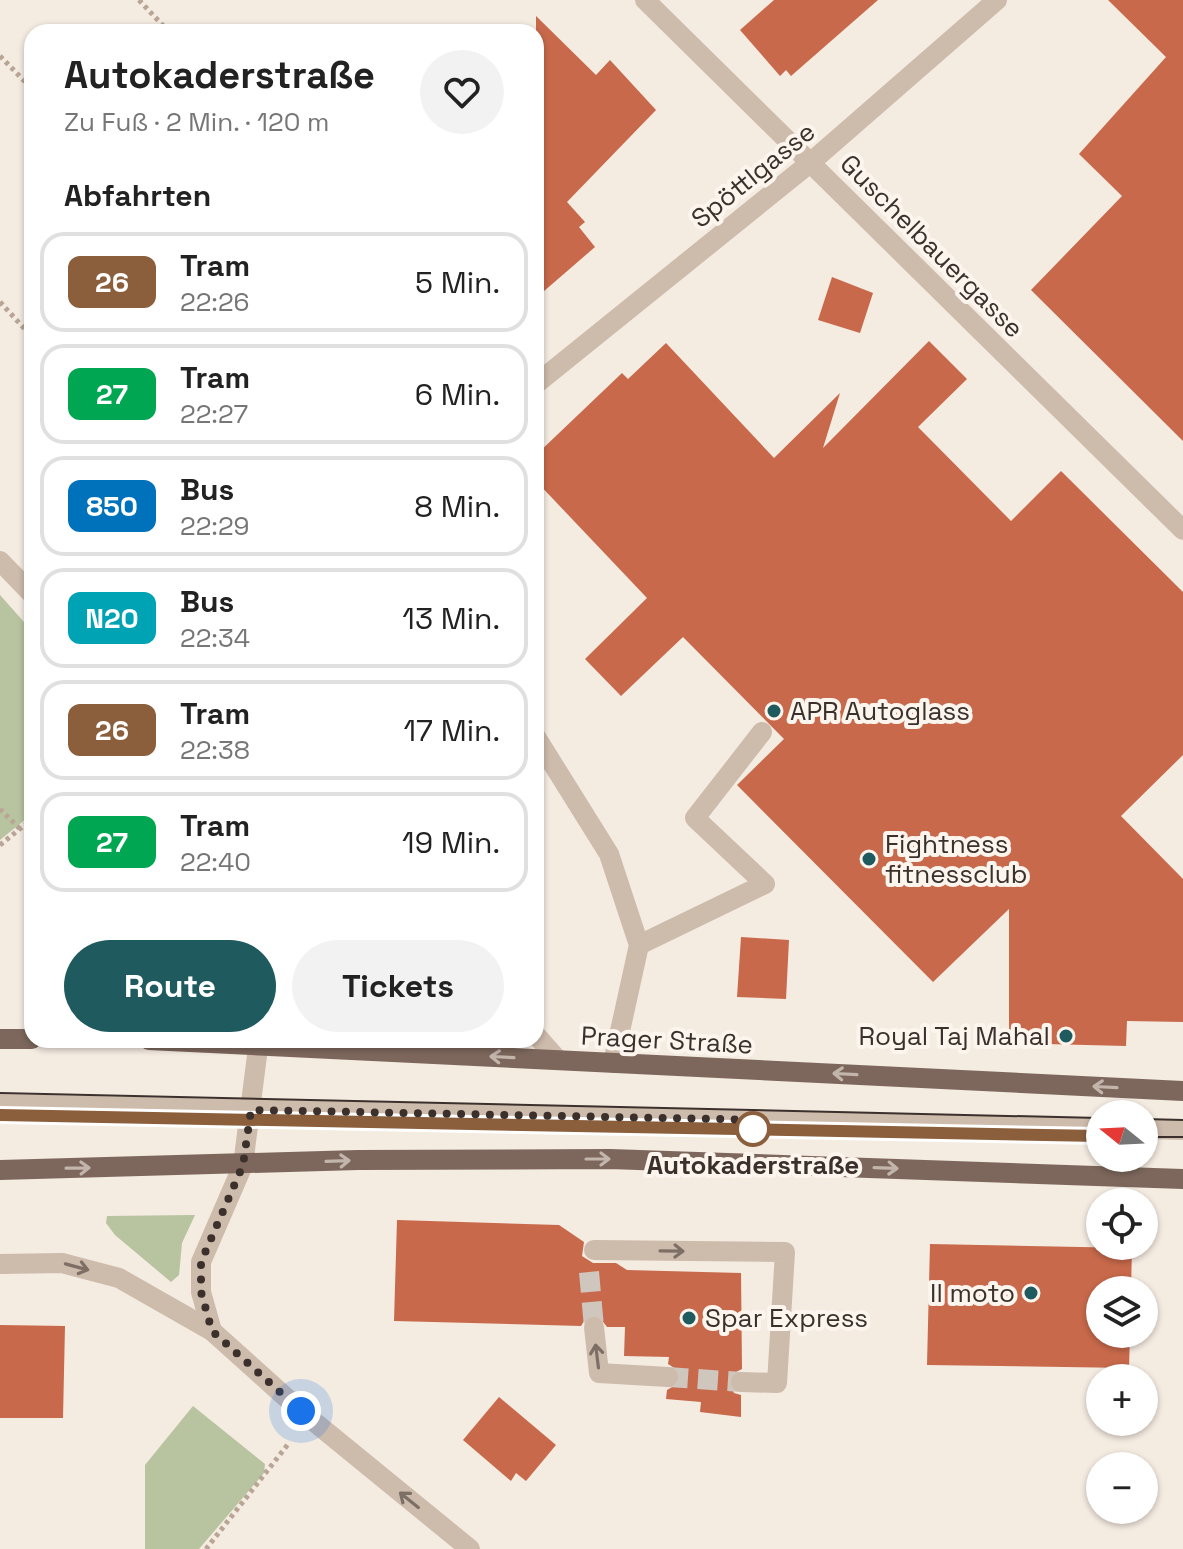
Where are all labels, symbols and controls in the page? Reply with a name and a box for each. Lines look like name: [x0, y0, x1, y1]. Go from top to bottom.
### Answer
button: heart: [420, 50, 504, 134]
text: Autokaderstraße: [64, 51, 375, 99]
text: Zu Fuß · 2 Min. · 120 m: [64, 105, 329, 139]
street label: Spöttlgasse: [684, 115, 822, 235]
street label: Guschelbauergasse: [833, 147, 1031, 345]
text: Abfahrten: [64, 176, 211, 215]
text: Tram: [180, 246, 250, 285]
text: 5 Min.: [415, 263, 500, 302]
text: 26: [95, 264, 129, 300]
text: 22:26: [180, 285, 250, 319]
text: Tram: [180, 358, 250, 397]
text: 6 Min.: [415, 375, 500, 414]
text: 27: [96, 376, 128, 412]
text: 22:27: [180, 397, 248, 431]
text: Bus: [180, 470, 234, 509]
text: 8 Min.: [414, 487, 500, 526]
text: 850: [86, 488, 138, 524]
text: 22:29: [180, 509, 249, 543]
text: Bus: [180, 582, 234, 621]
text: 13 Min.: [402, 599, 500, 638]
text: N20: [85, 600, 139, 636]
text: 22:34: [180, 621, 250, 655]
text: Tram: [180, 694, 250, 733]
place label: APR Autoglass: [790, 694, 970, 728]
marker: APR Autoglass: [765, 702, 783, 720]
text: 17 Min.: [404, 711, 500, 750]
text: 26: [95, 712, 129, 748]
text: 22:38: [180, 733, 250, 767]
text: Tram: [180, 806, 250, 845]
text: 19 Min.: [402, 823, 500, 862]
text: 27: [96, 824, 128, 860]
place label: Fightness fitnessclub: [885, 827, 1028, 891]
text: 22:40: [180, 845, 251, 879]
marker: Fightness fitnessclub: [860, 850, 878, 868]
button: Route: [64, 940, 276, 1032]
button: Tickets: [292, 940, 504, 1032]
street label: Prager Straße: [580, 1019, 754, 1061]
place label: Royal Taj Mahal: [859, 1019, 1050, 1053]
marker: Royal Taj Mahal: [1057, 1027, 1075, 1045]
one-way arrow: [489, 1050, 516, 1065]
one-way arrow: [832, 1067, 859, 1082]
one-way arrow: [1092, 1079, 1119, 1094]
north arrow: [1086, 1100, 1158, 1172]
map controls: [1086, 1100, 1158, 1524]
marker: Autokaderstraße: [736, 1112, 770, 1146]
place label: Autokaderstraße: [647, 1148, 859, 1182]
one-way arrow: [584, 1151, 611, 1167]
one-way arrow: [324, 1153, 351, 1168]
one-way arrow: [64, 1160, 91, 1176]
one-way arrow: [872, 1161, 899, 1176]
button: locate: [1086, 1188, 1158, 1260]
one-way arrow: [658, 1243, 685, 1259]
one-way arrow: [64, 1260, 90, 1275]
place label: Il moto: [930, 1276, 1015, 1310]
button: layers: [1086, 1276, 1158, 1348]
marker: Il moto: [1022, 1284, 1040, 1302]
place label: Spar Express: [705, 1301, 868, 1335]
marker: Spar Express: [680, 1309, 698, 1327]
one-way arrow: [590, 1343, 605, 1370]
button: +: [1086, 1364, 1158, 1436]
your location: [281, 1391, 321, 1431]
button: −: [1086, 1452, 1158, 1524]
one-way arrow: [399, 1491, 420, 1509]

